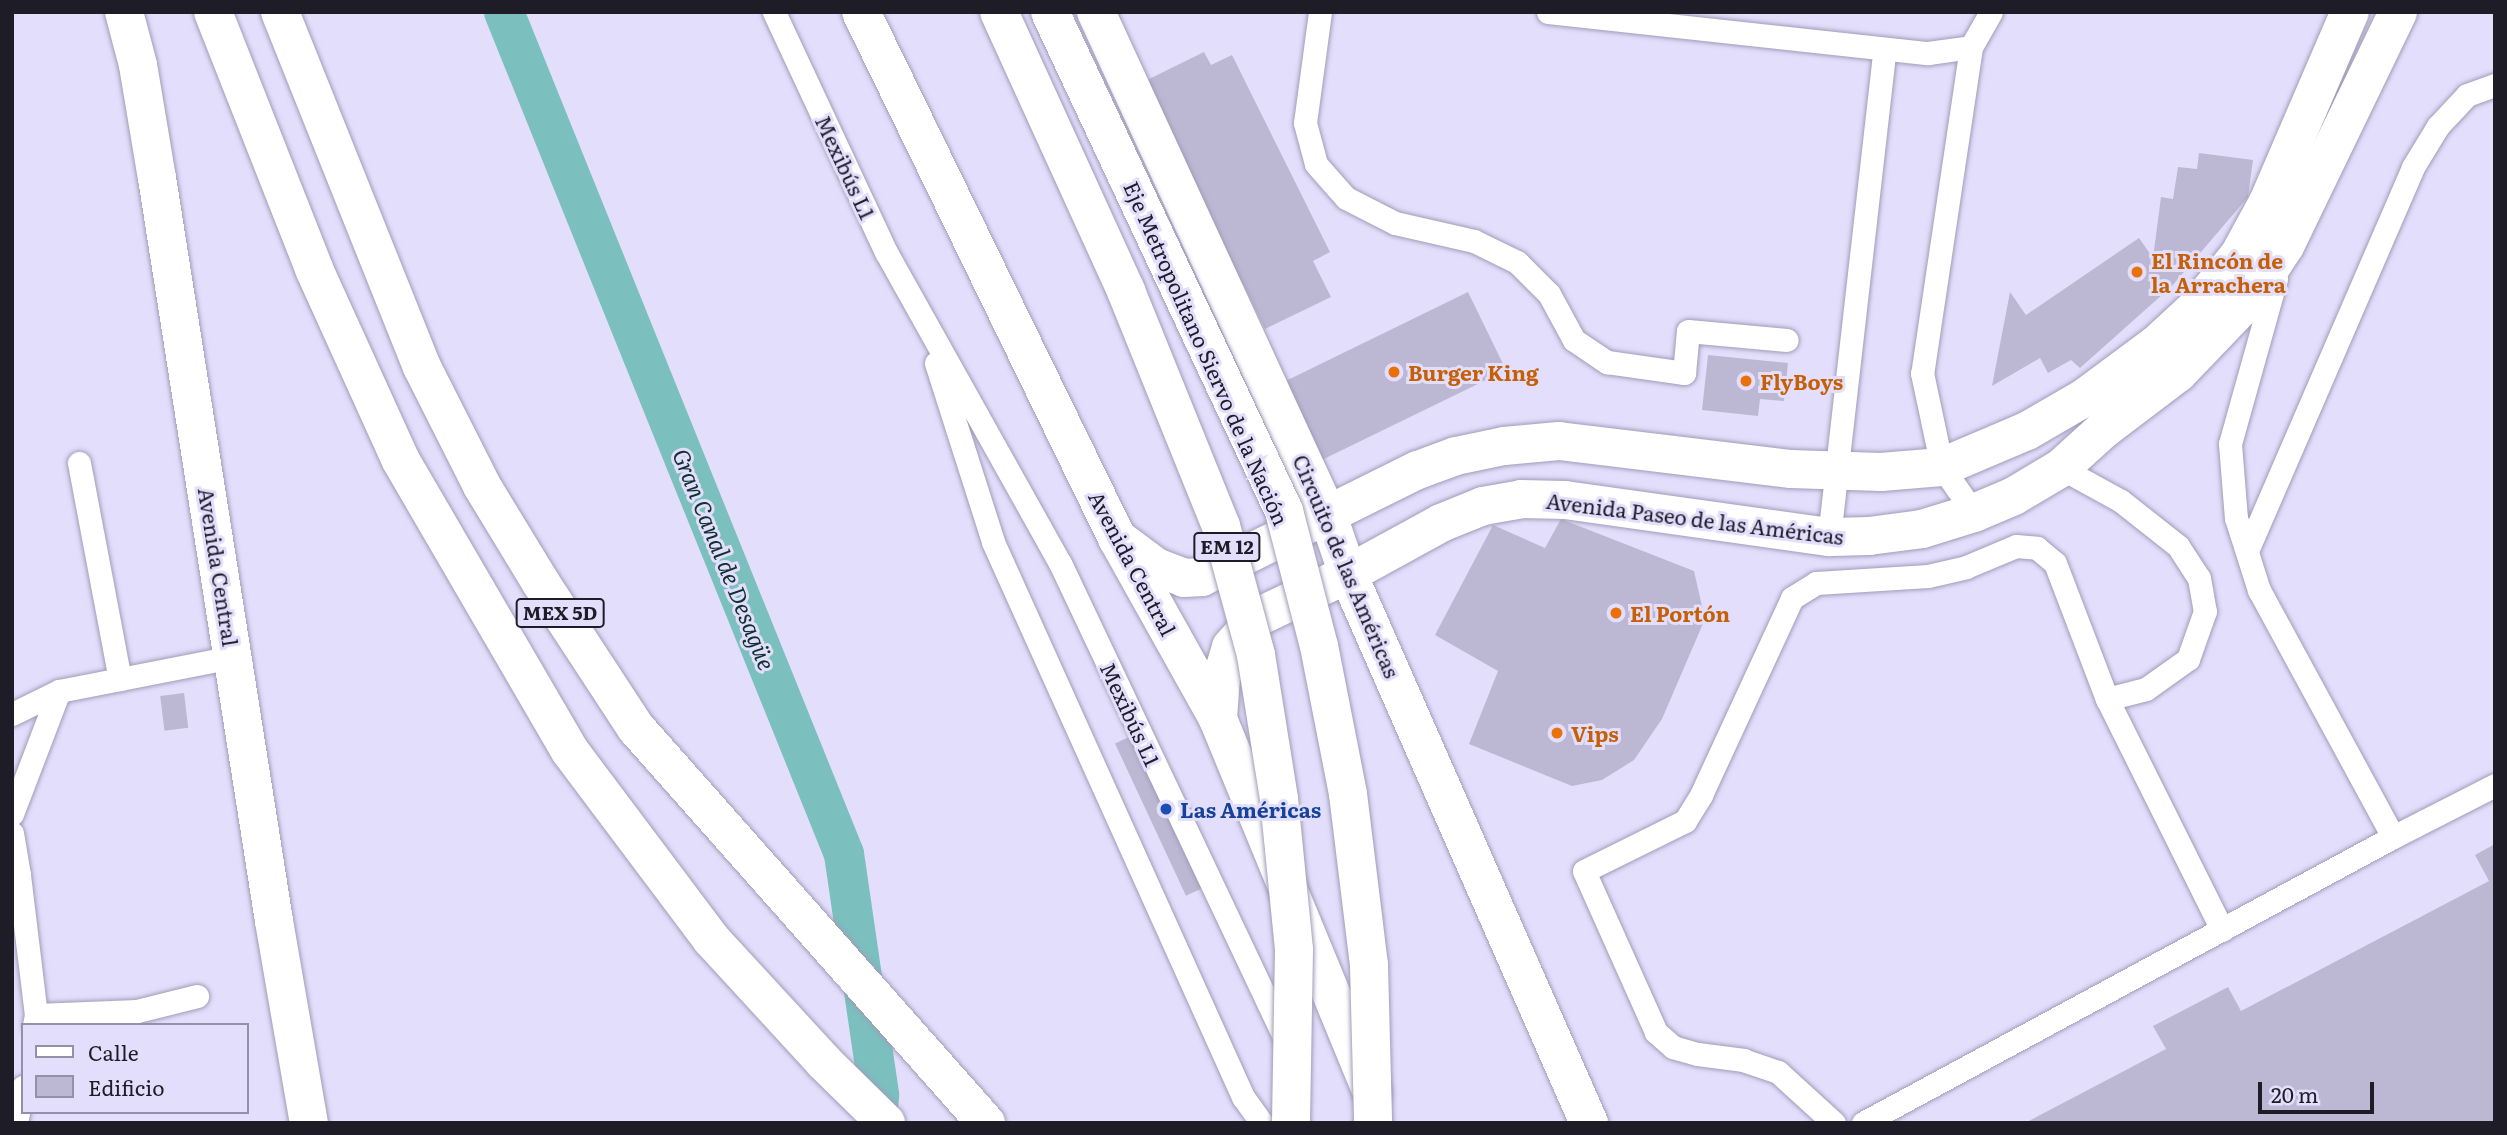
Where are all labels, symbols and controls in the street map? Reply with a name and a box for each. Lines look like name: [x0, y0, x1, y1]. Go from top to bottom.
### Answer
street label: Mexibús L1: [811, 111, 881, 223]
street label: Eje Metropolitano Siervo de la Nación: [1119, 177, 1295, 529]
place label: El Rincón de la Arrachera: [2151, 247, 2286, 297]
marker: El Rincón de la Arrachera: [2129, 264, 2145, 280]
place label: Burger King: [1408, 359, 1539, 385]
marker: Burger King: [1386, 364, 1402, 380]
place label: FlyBoys: [1760, 368, 1843, 394]
marker: FlyBoys: [1738, 373, 1754, 389]
water label: Gran Canal de Desagüe: [668, 444, 782, 674]
street label: Circuito de las Américas: [1289, 451, 1405, 681]
street label: Avenida Central: [194, 486, 244, 648]
street label: Avenida Central: [1084, 486, 1182, 640]
street label: Avenida Paseo de las Américas: [1545, 487, 1845, 549]
road number: EM 12: [1192, 532, 1262, 562]
road number: MEX 5D: [514, 598, 606, 628]
place label: El Portón: [1630, 600, 1730, 626]
marker: El Portón: [1608, 605, 1624, 621]
street label: Mexibús L1: [1096, 658, 1166, 770]
place label: Vips: [1571, 720, 1619, 746]
marker: Vips: [1549, 725, 1565, 741]
place label: Las Américas: [1180, 796, 1321, 822]
marker: Las Américas: [1158, 801, 1174, 817]
legend: [21, 1023, 248, 1114]
text: Calle: [88, 1036, 139, 1067]
scale bar: [2262, 1068, 2378, 1112]
text: Edificio: [88, 1071, 164, 1102]
text: 20 m: [2271, 1078, 2318, 1109]

